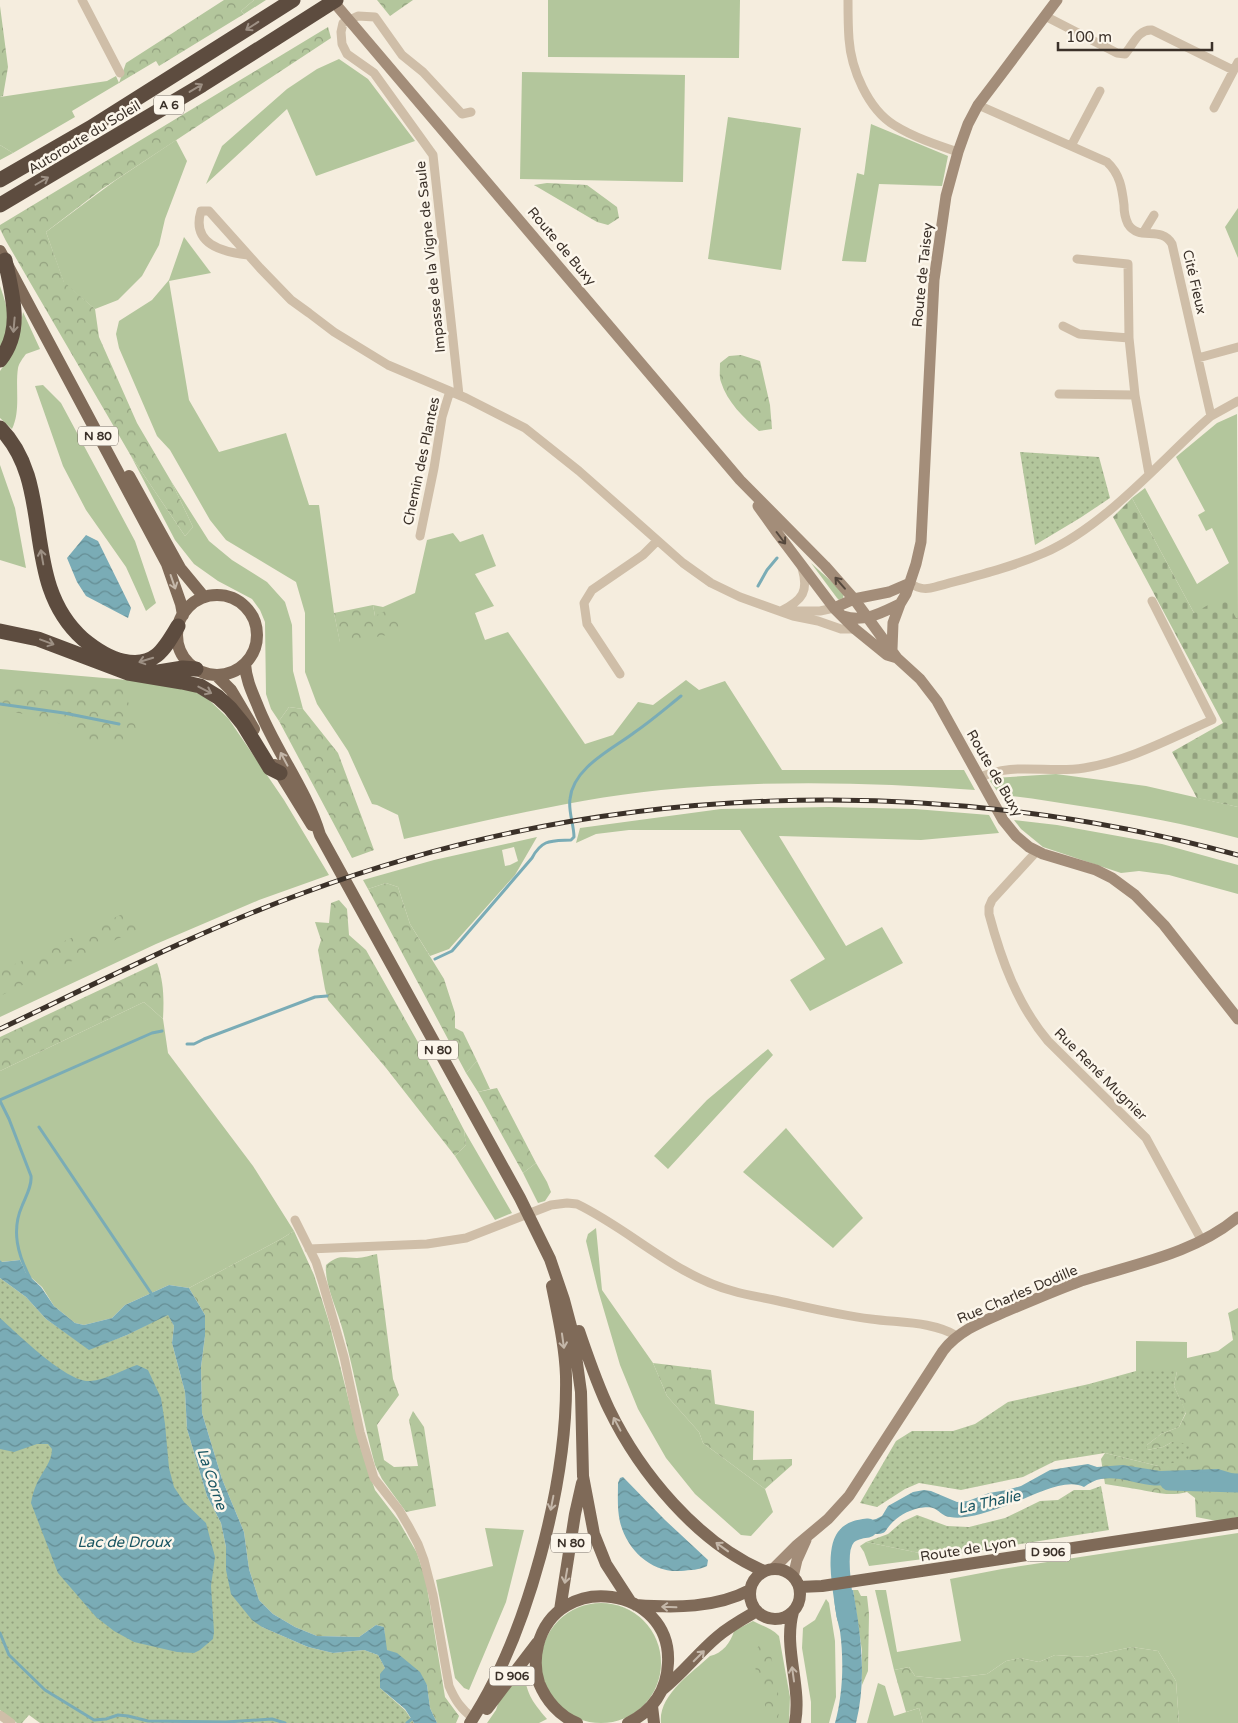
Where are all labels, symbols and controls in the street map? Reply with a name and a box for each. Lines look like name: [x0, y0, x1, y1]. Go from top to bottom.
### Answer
scale bar: [1058, 20, 1212, 52]
one-way arrow: [246, 22, 260, 32]
text: 100 m: [1066, 28, 1112, 46]
one-way arrow: [189, 83, 203, 93]
road number: A 6: [154, 96, 184, 114]
street label: Autoroute du Soleil: [25, 97, 144, 178]
street label: Impasse de la Vigne de Saule: [412, 160, 449, 354]
one-way arrow: [35, 175, 49, 185]
street label: Route de Buxy: [524, 204, 600, 289]
street label: Route de Taisey: [909, 221, 936, 328]
street label: Cité Fieux: [1179, 248, 1210, 316]
one-way arrow: [9, 317, 19, 333]
street label: Chemin des Plantes: [400, 395, 443, 527]
road number: N 80: [78, 426, 118, 446]
one-way arrow: [776, 531, 786, 545]
one-way arrow: [36, 550, 46, 566]
one-way arrow: [169, 574, 178, 589]
one-way arrow: [835, 577, 846, 590]
one-way arrow: [39, 638, 55, 647]
one-way arrow: [138, 655, 154, 665]
one-way arrow: [197, 685, 212, 695]
street label: Route de Buxy: [963, 727, 1027, 820]
one-way arrow: [279, 752, 288, 767]
street label: Rue René Mugnier: [1051, 1024, 1151, 1125]
road number: N 80: [418, 1040, 458, 1060]
street label: Rue Charles Dodille: [954, 1261, 1080, 1328]
one-way arrow: [558, 1333, 568, 1349]
one-way arrow: [612, 1417, 622, 1432]
water label: La Corne: [193, 1446, 231, 1513]
water label: La Thalie: [956, 1486, 1023, 1517]
one-way arrow: [547, 1494, 556, 1510]
water label: Lac de Droux: [77, 1533, 173, 1551]
road number: N 80: [551, 1534, 591, 1552]
street label: Route de Lyon: [919, 1534, 1017, 1565]
one-way arrow: [715, 1542, 729, 1552]
road number: D 906: [1026, 1542, 1070, 1561]
one-way arrow: [560, 1567, 570, 1583]
one-way arrow: [662, 1602, 678, 1611]
one-way arrow: [692, 1650, 704, 1662]
road number: D 906: [490, 1666, 534, 1685]
one-way arrow: [788, 1667, 798, 1683]

